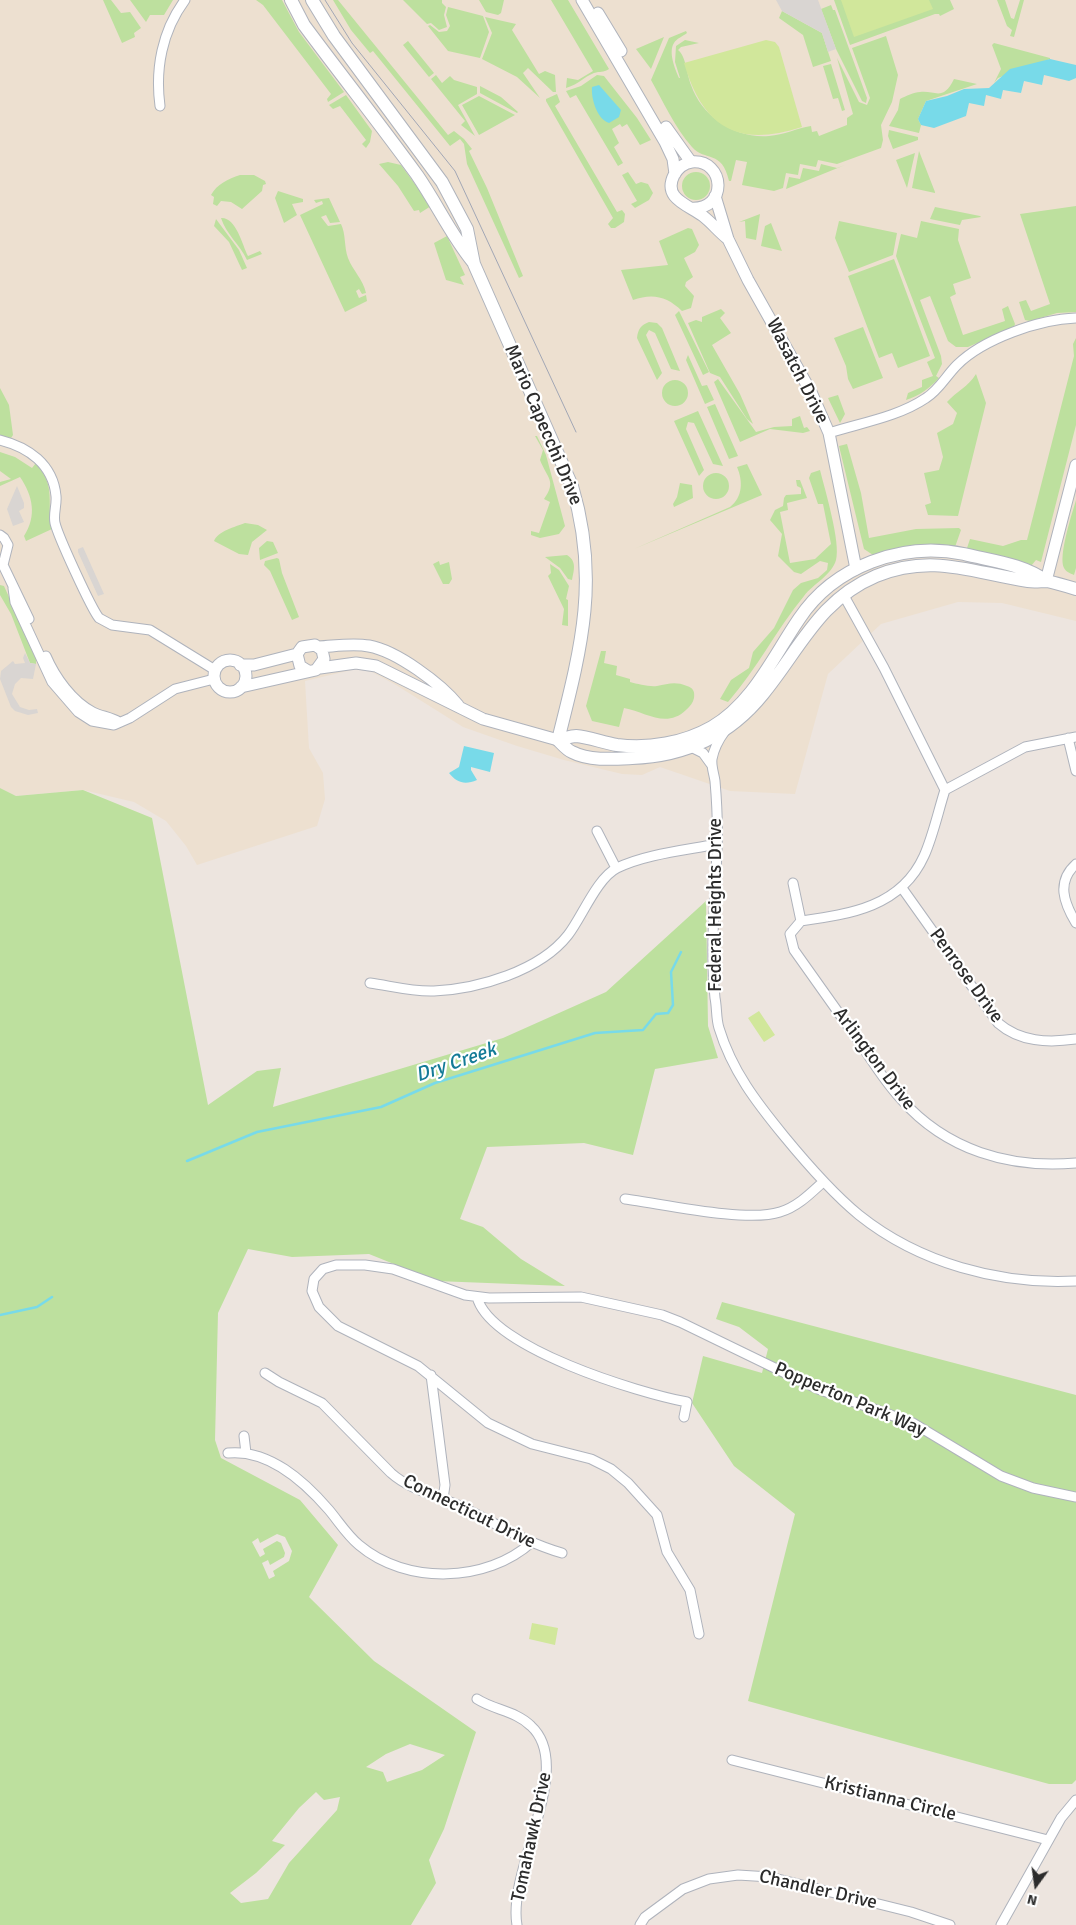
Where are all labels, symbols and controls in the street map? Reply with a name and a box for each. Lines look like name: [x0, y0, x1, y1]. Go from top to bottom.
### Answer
street label: Wasatch Drive: [761, 314, 833, 428]
street label: Mario Capecchi Drive: [499, 341, 587, 509]
street label: Federal Heights Drive: [705, 818, 727, 992]
street label: Penrose Drive: [924, 924, 1008, 1028]
street label: Arlington Drive: [828, 1003, 920, 1115]
water label: Dry Creek: [413, 1038, 499, 1088]
street label: Popperton Park Way: [771, 1358, 929, 1442]
street label: Connecticut Drive: [399, 1470, 539, 1554]
street label: Tomahawk Drive: [507, 1770, 557, 1904]
street label: Kristianna Circle: [822, 1772, 958, 1826]
north arrow: [1011, 1860, 1061, 1910]
street label: Chandler Drive: [757, 1865, 879, 1915]
text: N: [1025, 1891, 1039, 1909]

